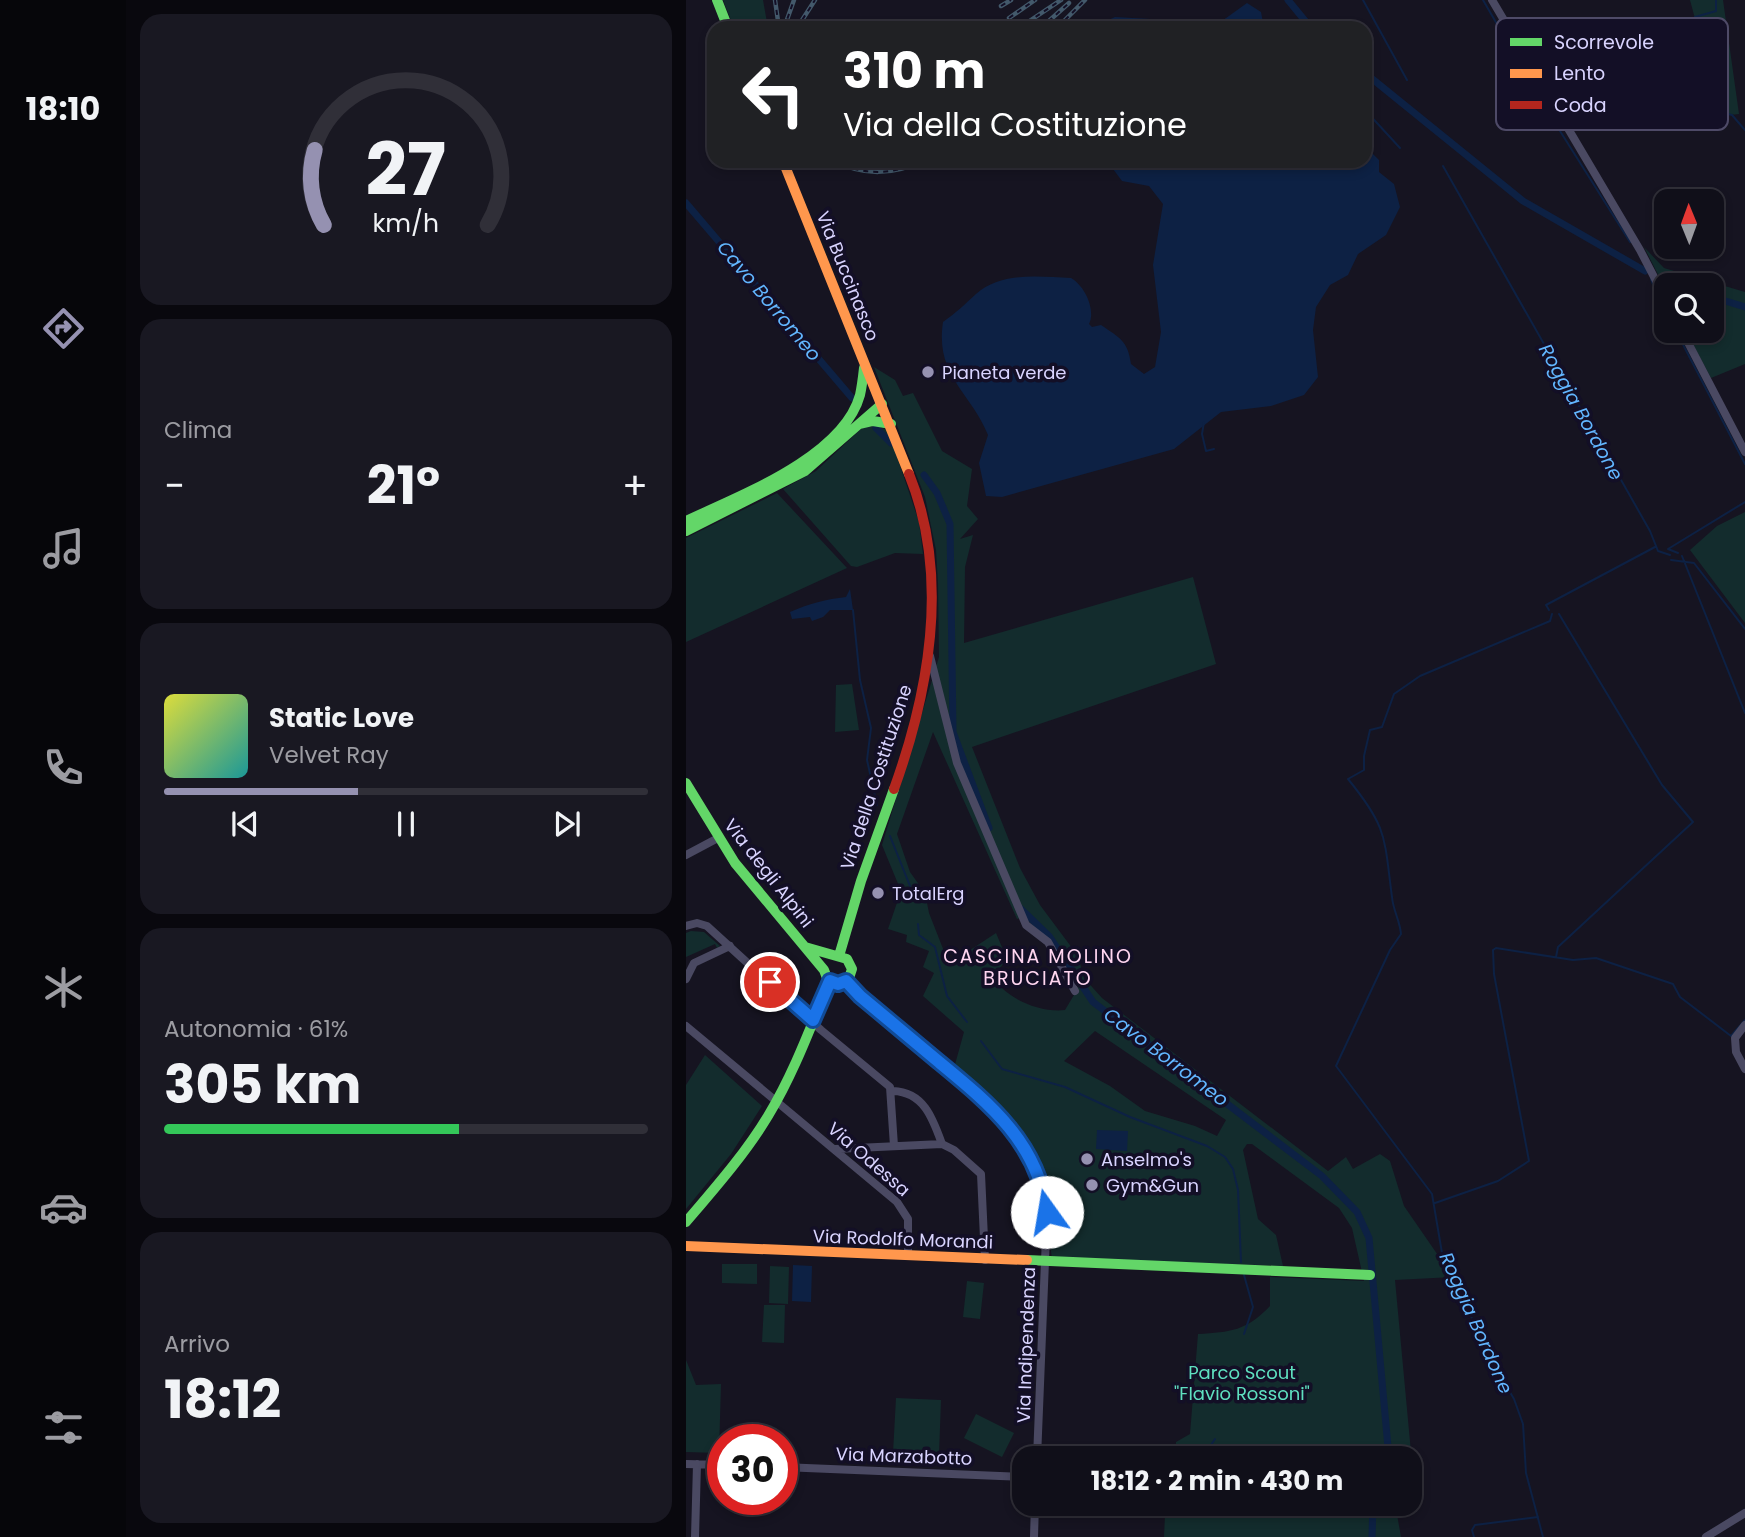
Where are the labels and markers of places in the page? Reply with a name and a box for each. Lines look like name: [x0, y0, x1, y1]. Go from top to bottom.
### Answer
place label: Pianeta verde: [942, 360, 1067, 385]
marker: Pianeta verde: [920, 364, 936, 380]
place label: TotalErg: [892, 881, 965, 906]
marker: TotalErg: [870, 885, 886, 901]
pin: [740, 952, 800, 1012]
place label: Anselmo's: [1101, 1147, 1192, 1172]
marker: Anselmo's: [1079, 1151, 1095, 1167]
place label: Gym&Gun: [1106, 1173, 1199, 1198]
marker: Gym&Gun: [1084, 1177, 1100, 1193]

